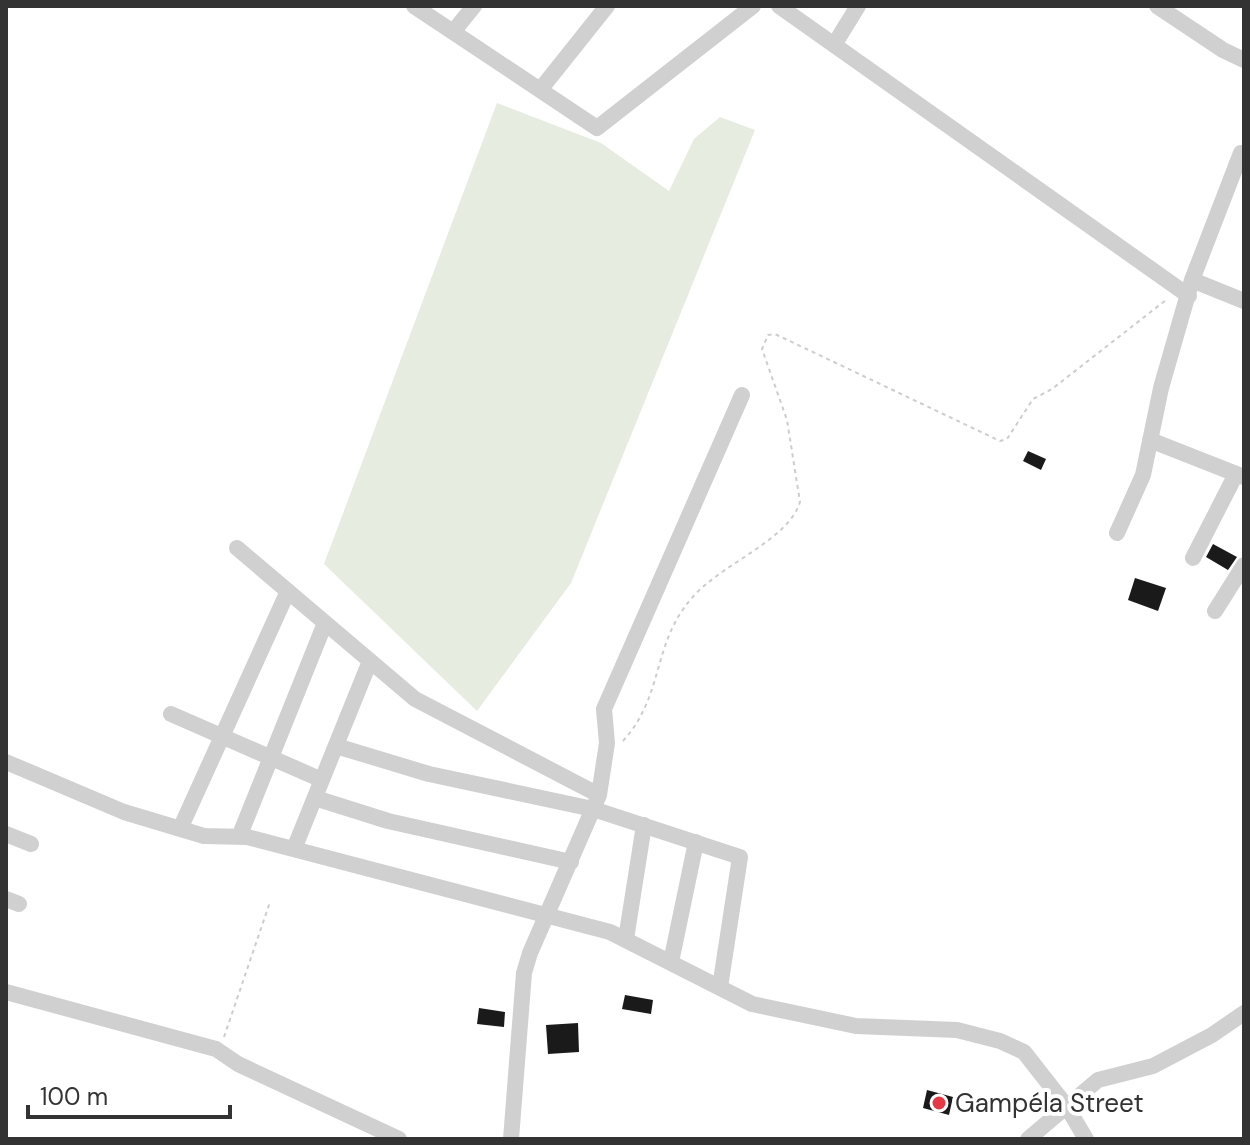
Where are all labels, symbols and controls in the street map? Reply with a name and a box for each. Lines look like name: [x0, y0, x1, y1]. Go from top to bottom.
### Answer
scale bar: [28, 1069, 230, 1119]
text: 100 m: [40, 1081, 108, 1112]
place label: Gampéla Street: [955, 1086, 1144, 1120]
marker: Gampéla Street: [930, 1094, 948, 1112]

